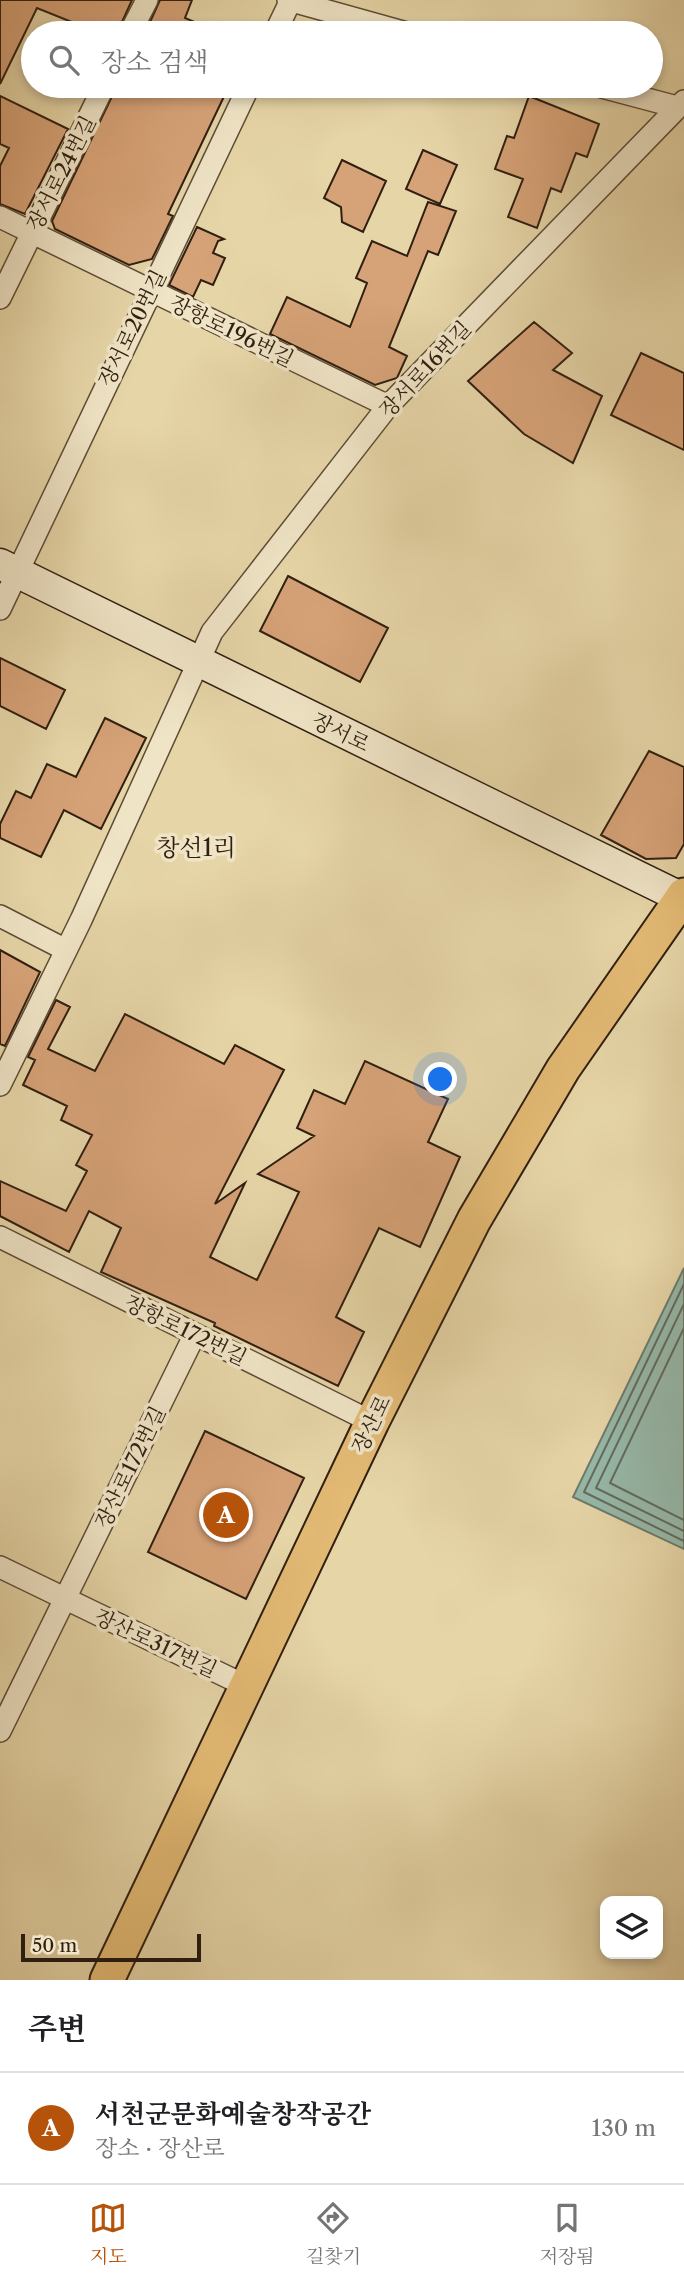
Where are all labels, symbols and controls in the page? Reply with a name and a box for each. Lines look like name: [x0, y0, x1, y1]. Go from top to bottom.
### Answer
search box: [21, 21, 663, 98]
icon: search: [45, 41, 83, 79]
text: 장소 검색: [101, 46, 208, 78]
street label: 장서로24번길: [21, 111, 101, 235]
street label: 장서로20번길: [93, 266, 171, 390]
street label: 장항로196번길: [166, 290, 298, 372]
street label: 장서로16번길: [374, 316, 476, 422]
street label: 장서로: [308, 707, 374, 757]
district label: 창선1리: [156, 833, 236, 862]
your location: [423, 1062, 457, 1096]
street label: 장항로172번길: [121, 1290, 251, 1370]
street label: 장산로: [346, 1391, 396, 1457]
street label: 장산로172번길: [90, 1402, 170, 1532]
pin: A: [203, 1489, 249, 1541]
street label: 장산로317번길: [91, 1604, 221, 1682]
map controls: [600, 1896, 663, 1959]
button: layers: [600, 1896, 663, 1959]
scale bar: [21, 1931, 201, 1963]
text: 50 m: [32, 1934, 77, 1957]
text: 주변: [28, 2010, 86, 2047]
text: 서천군문화예술창작공간: [95, 2098, 371, 2130]
text: A: [42, 2114, 60, 2142]
text: 130 m: [592, 2114, 656, 2142]
text: 장소 · 장산로: [95, 2134, 225, 2162]
tab: 지도: [89, 2199, 127, 2268]
tab: 길찾기: [306, 2199, 361, 2268]
tab: 저장됨: [540, 2199, 595, 2268]

